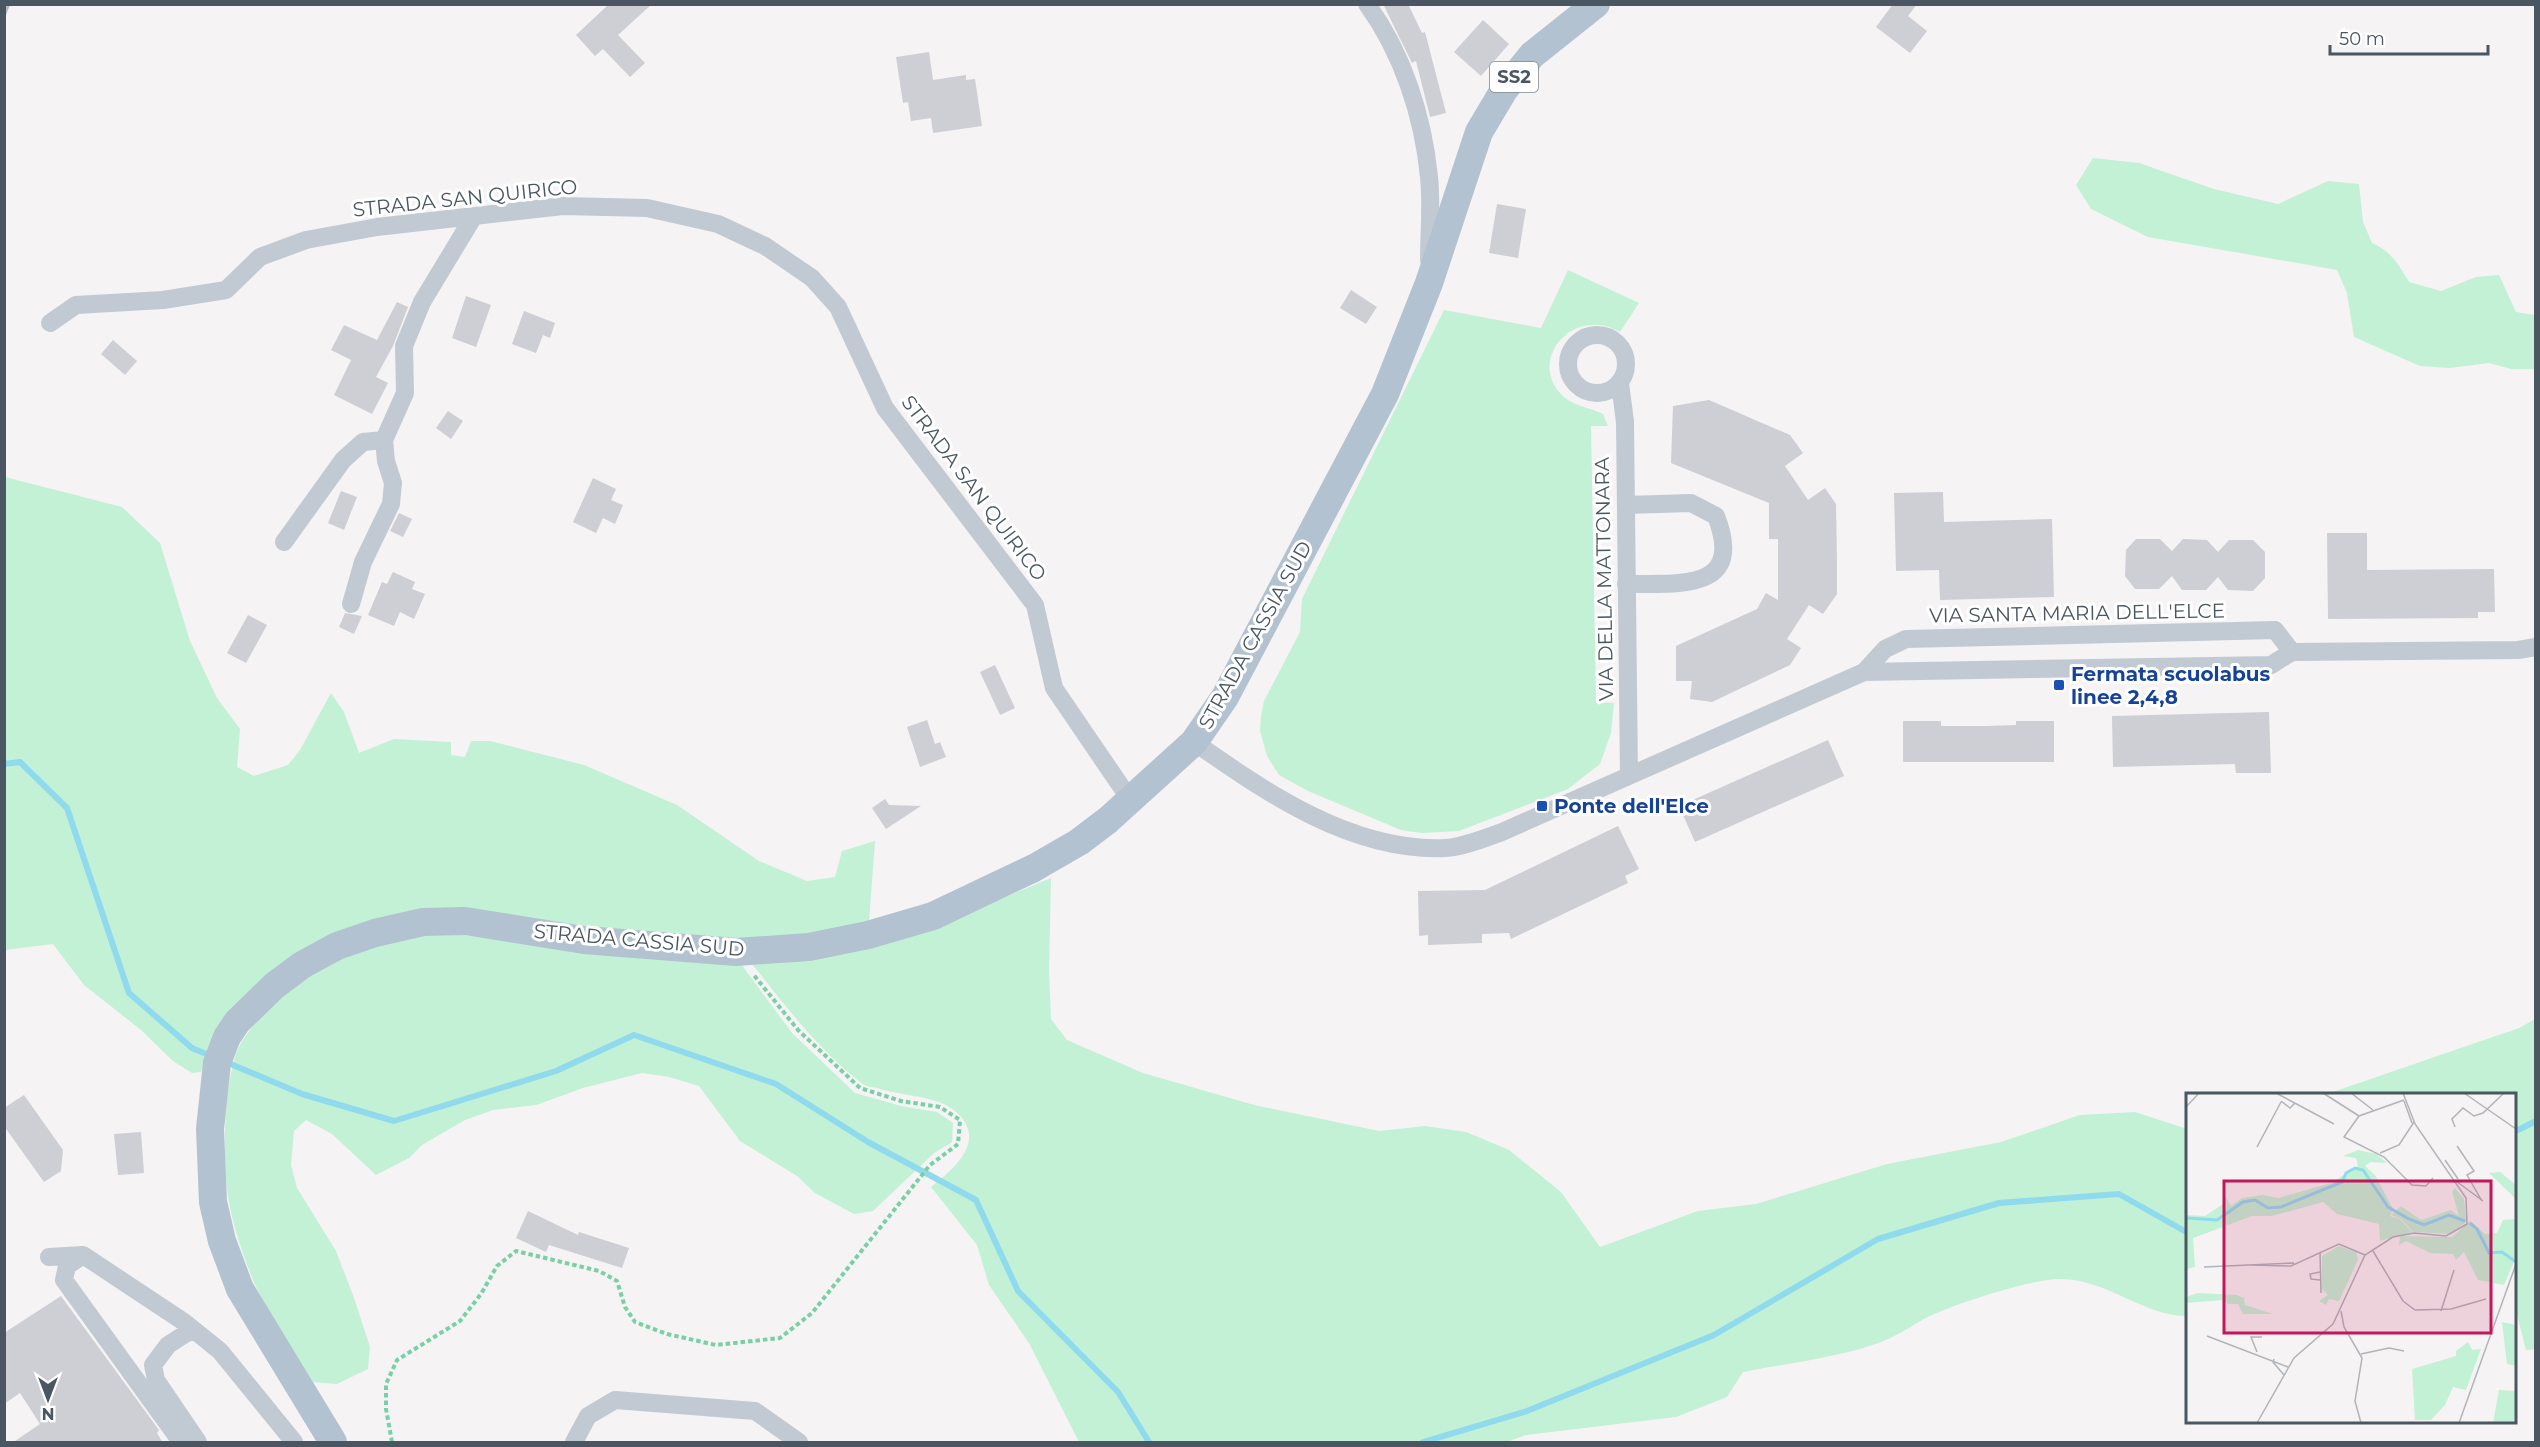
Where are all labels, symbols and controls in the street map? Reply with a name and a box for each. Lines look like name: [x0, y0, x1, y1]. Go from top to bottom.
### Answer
scale bar: [2330, 18, 2488, 56]
text: 50 m: [2339, 28, 2385, 50]
road number: SS2: [1490, 62, 1538, 92]
street label: STRADA SAN QUIRICO: [351, 174, 579, 222]
street label: STRADA SAN QUIRICO: [896, 391, 1052, 585]
street label: VIA DELLA MATTONARA: [1590, 456, 1618, 701]
street label: STRADA CASSIA SUD: [1193, 537, 1317, 733]
street label: VIA SANTA MARIA DELL'ELCE: [1929, 598, 2225, 628]
place label: Fermata scuolabus linee 2,4,8: [2071, 662, 2271, 709]
marker: Fermata scuolabus linee 2,4,8: [2052, 678, 2066, 692]
place label: Ponte dell'Elce: [1554, 794, 1709, 818]
marker: Ponte dell'Elce: [1535, 799, 1549, 813]
street label: STRADA CASSIA SUD: [533, 919, 745, 961]
inset map: [2186, 1093, 2516, 1423]
north arrow: [18, 1369, 78, 1429]
text: N: [42, 1404, 54, 1423]

